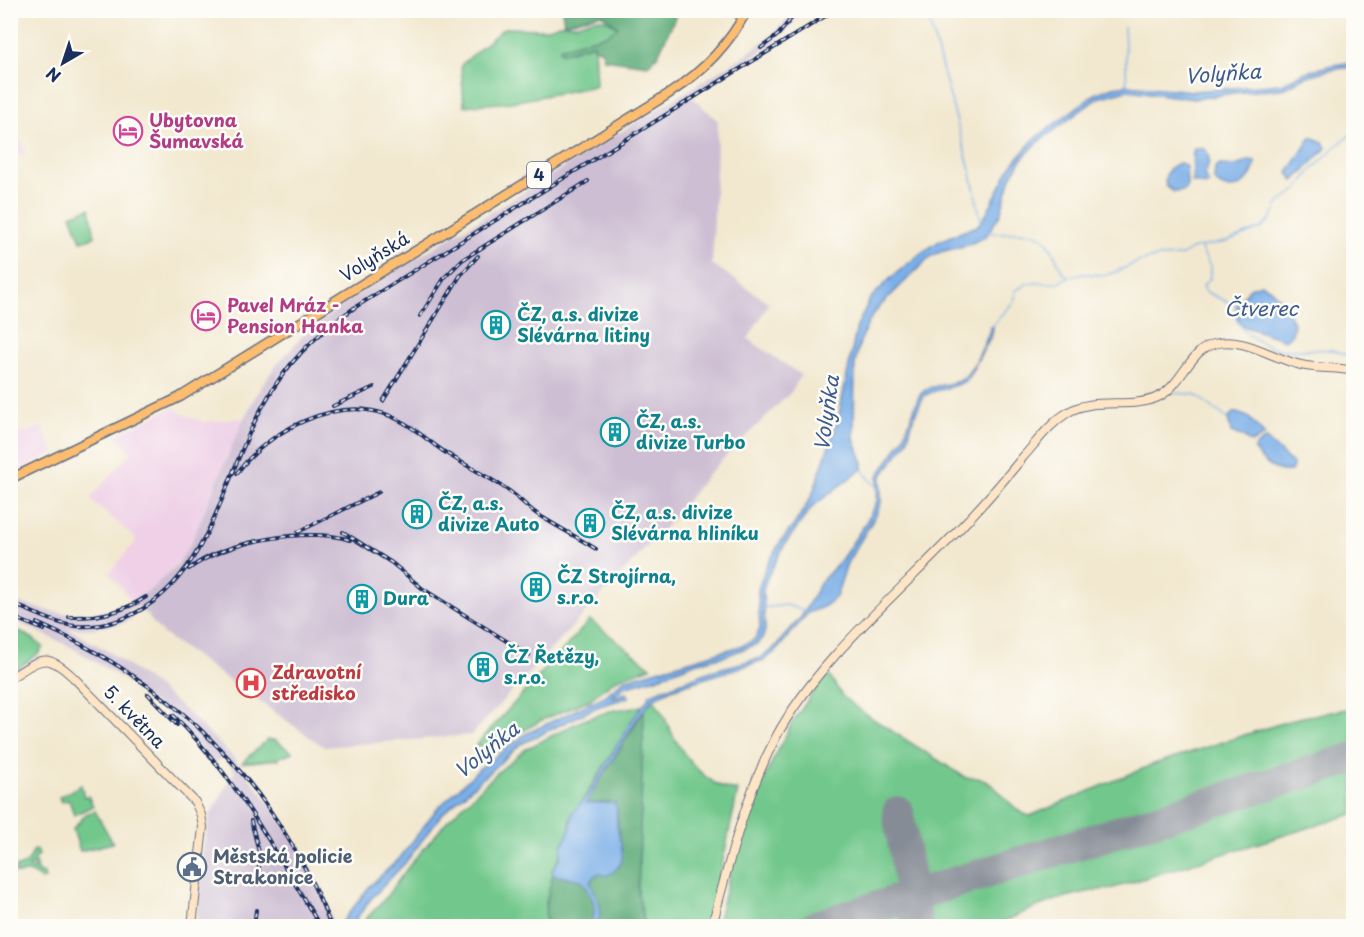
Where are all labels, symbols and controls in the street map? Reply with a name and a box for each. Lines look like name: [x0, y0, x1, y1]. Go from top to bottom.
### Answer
north arrow: [33, 33, 93, 93]
water label: Volyňka: [1184, 55, 1262, 91]
text: N: [40, 62, 65, 89]
place label: Ubytovna Šumavská: [149, 106, 244, 154]
hotel icon: Ubytovna Šumavská: [112, 115, 144, 147]
road number: 4: [527, 162, 551, 188]
street label: Volyňská: [334, 223, 415, 288]
place label: Pavel Mráz - Pension Hanka: [227, 291, 364, 339]
water label: Čtverec: [1224, 293, 1299, 323]
hotel icon: Pavel Mráz - Pension Hanka: [190, 300, 222, 332]
place label: ČZ, a.s. divize Slévárna litiny: [517, 300, 650, 348]
building icon: ČZ, a.s. divize Slévárna litiny: [480, 309, 512, 341]
water label: Volyňka: [806, 373, 846, 453]
place label: ČZ, a.s. divize Turbo: [636, 407, 746, 455]
building icon: ČZ, a.s. divize Turbo: [599, 416, 631, 448]
place label: ČZ, a.s. divize Auto: [438, 489, 540, 537]
building icon: ČZ, a.s. divize Auto: [401, 498, 433, 530]
place label: ČZ, a.s. divize Slévárna hliníku: [611, 498, 759, 546]
building icon: ČZ, a.s. divize Slévárna hliníku: [574, 507, 606, 539]
place label: ČZ Strojírna, s.r.o.: [557, 562, 676, 610]
building icon: ČZ Strojírna, s.r.o.: [520, 571, 552, 603]
building icon: Dura: [346, 583, 378, 615]
place label: Dura: [383, 584, 430, 611]
place label: ČZ Řetězy, s.r.o.: [504, 642, 599, 690]
building icon: ČZ Řetězy, s.r.o.: [467, 651, 499, 683]
place label: Zdravotní středisko: [272, 658, 363, 706]
hospital icon: Zdravotní středisko: [235, 667, 267, 699]
street label: 5. května: [98, 678, 173, 754]
water label: Volyňka: [447, 713, 526, 785]
place label: Městská policie Strakonice: [213, 842, 353, 890]
public building icon: Městská policie Strakonice: [176, 851, 208, 883]

